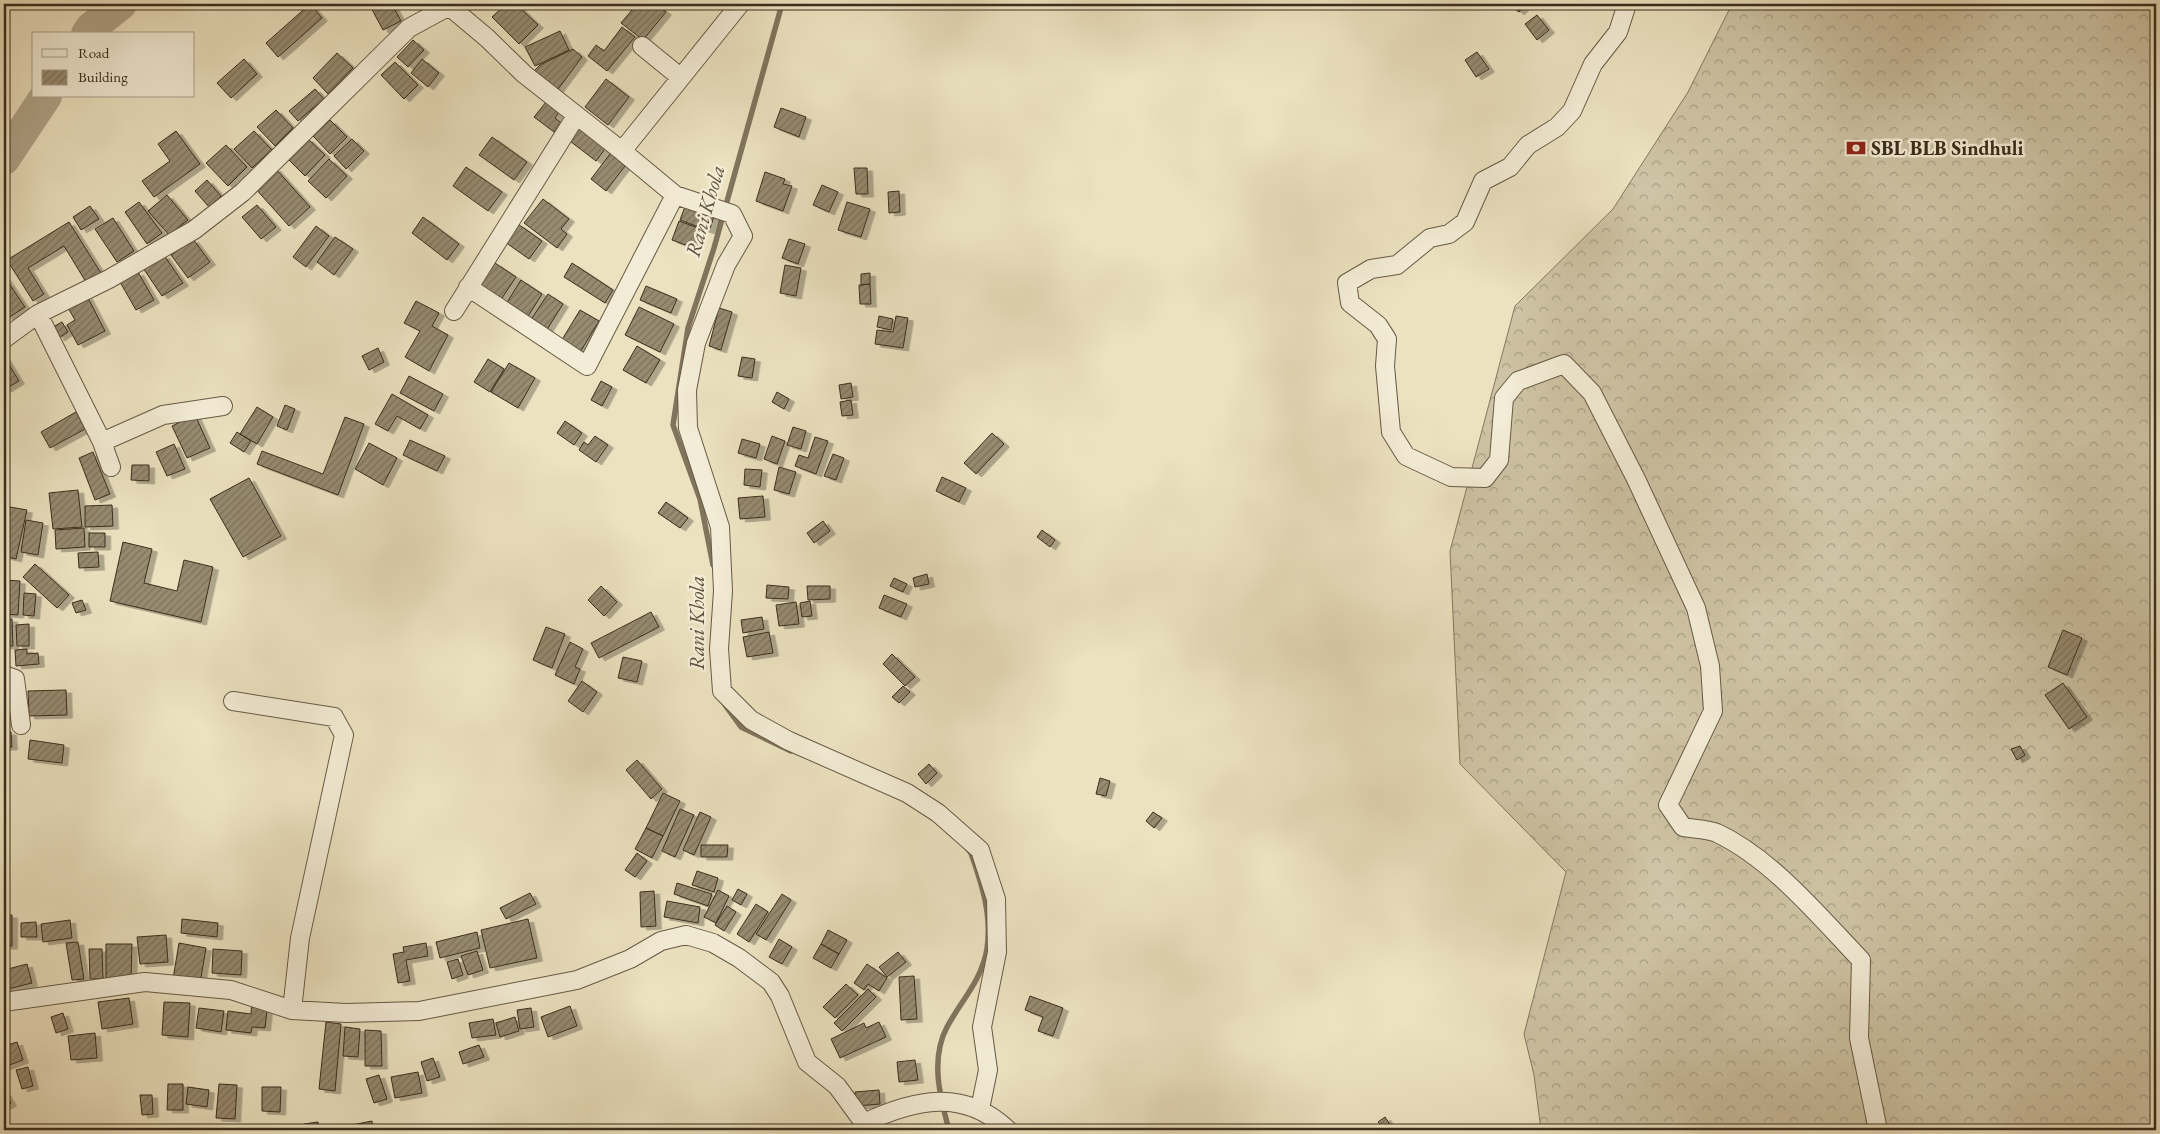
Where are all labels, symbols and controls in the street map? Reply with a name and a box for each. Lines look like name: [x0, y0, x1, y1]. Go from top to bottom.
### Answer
legend: [32, 32, 195, 98]
text: Road: [78, 43, 110, 62]
text: Building: [78, 67, 128, 86]
place label: SBL BLB Sindhuli: [1871, 135, 2023, 161]
bank icon: SBL BLB Sindhuli: [1845, 137, 1867, 159]
water label: Rani Khola: [679, 162, 731, 260]
water label: Rani Khola: [683, 576, 710, 670]

